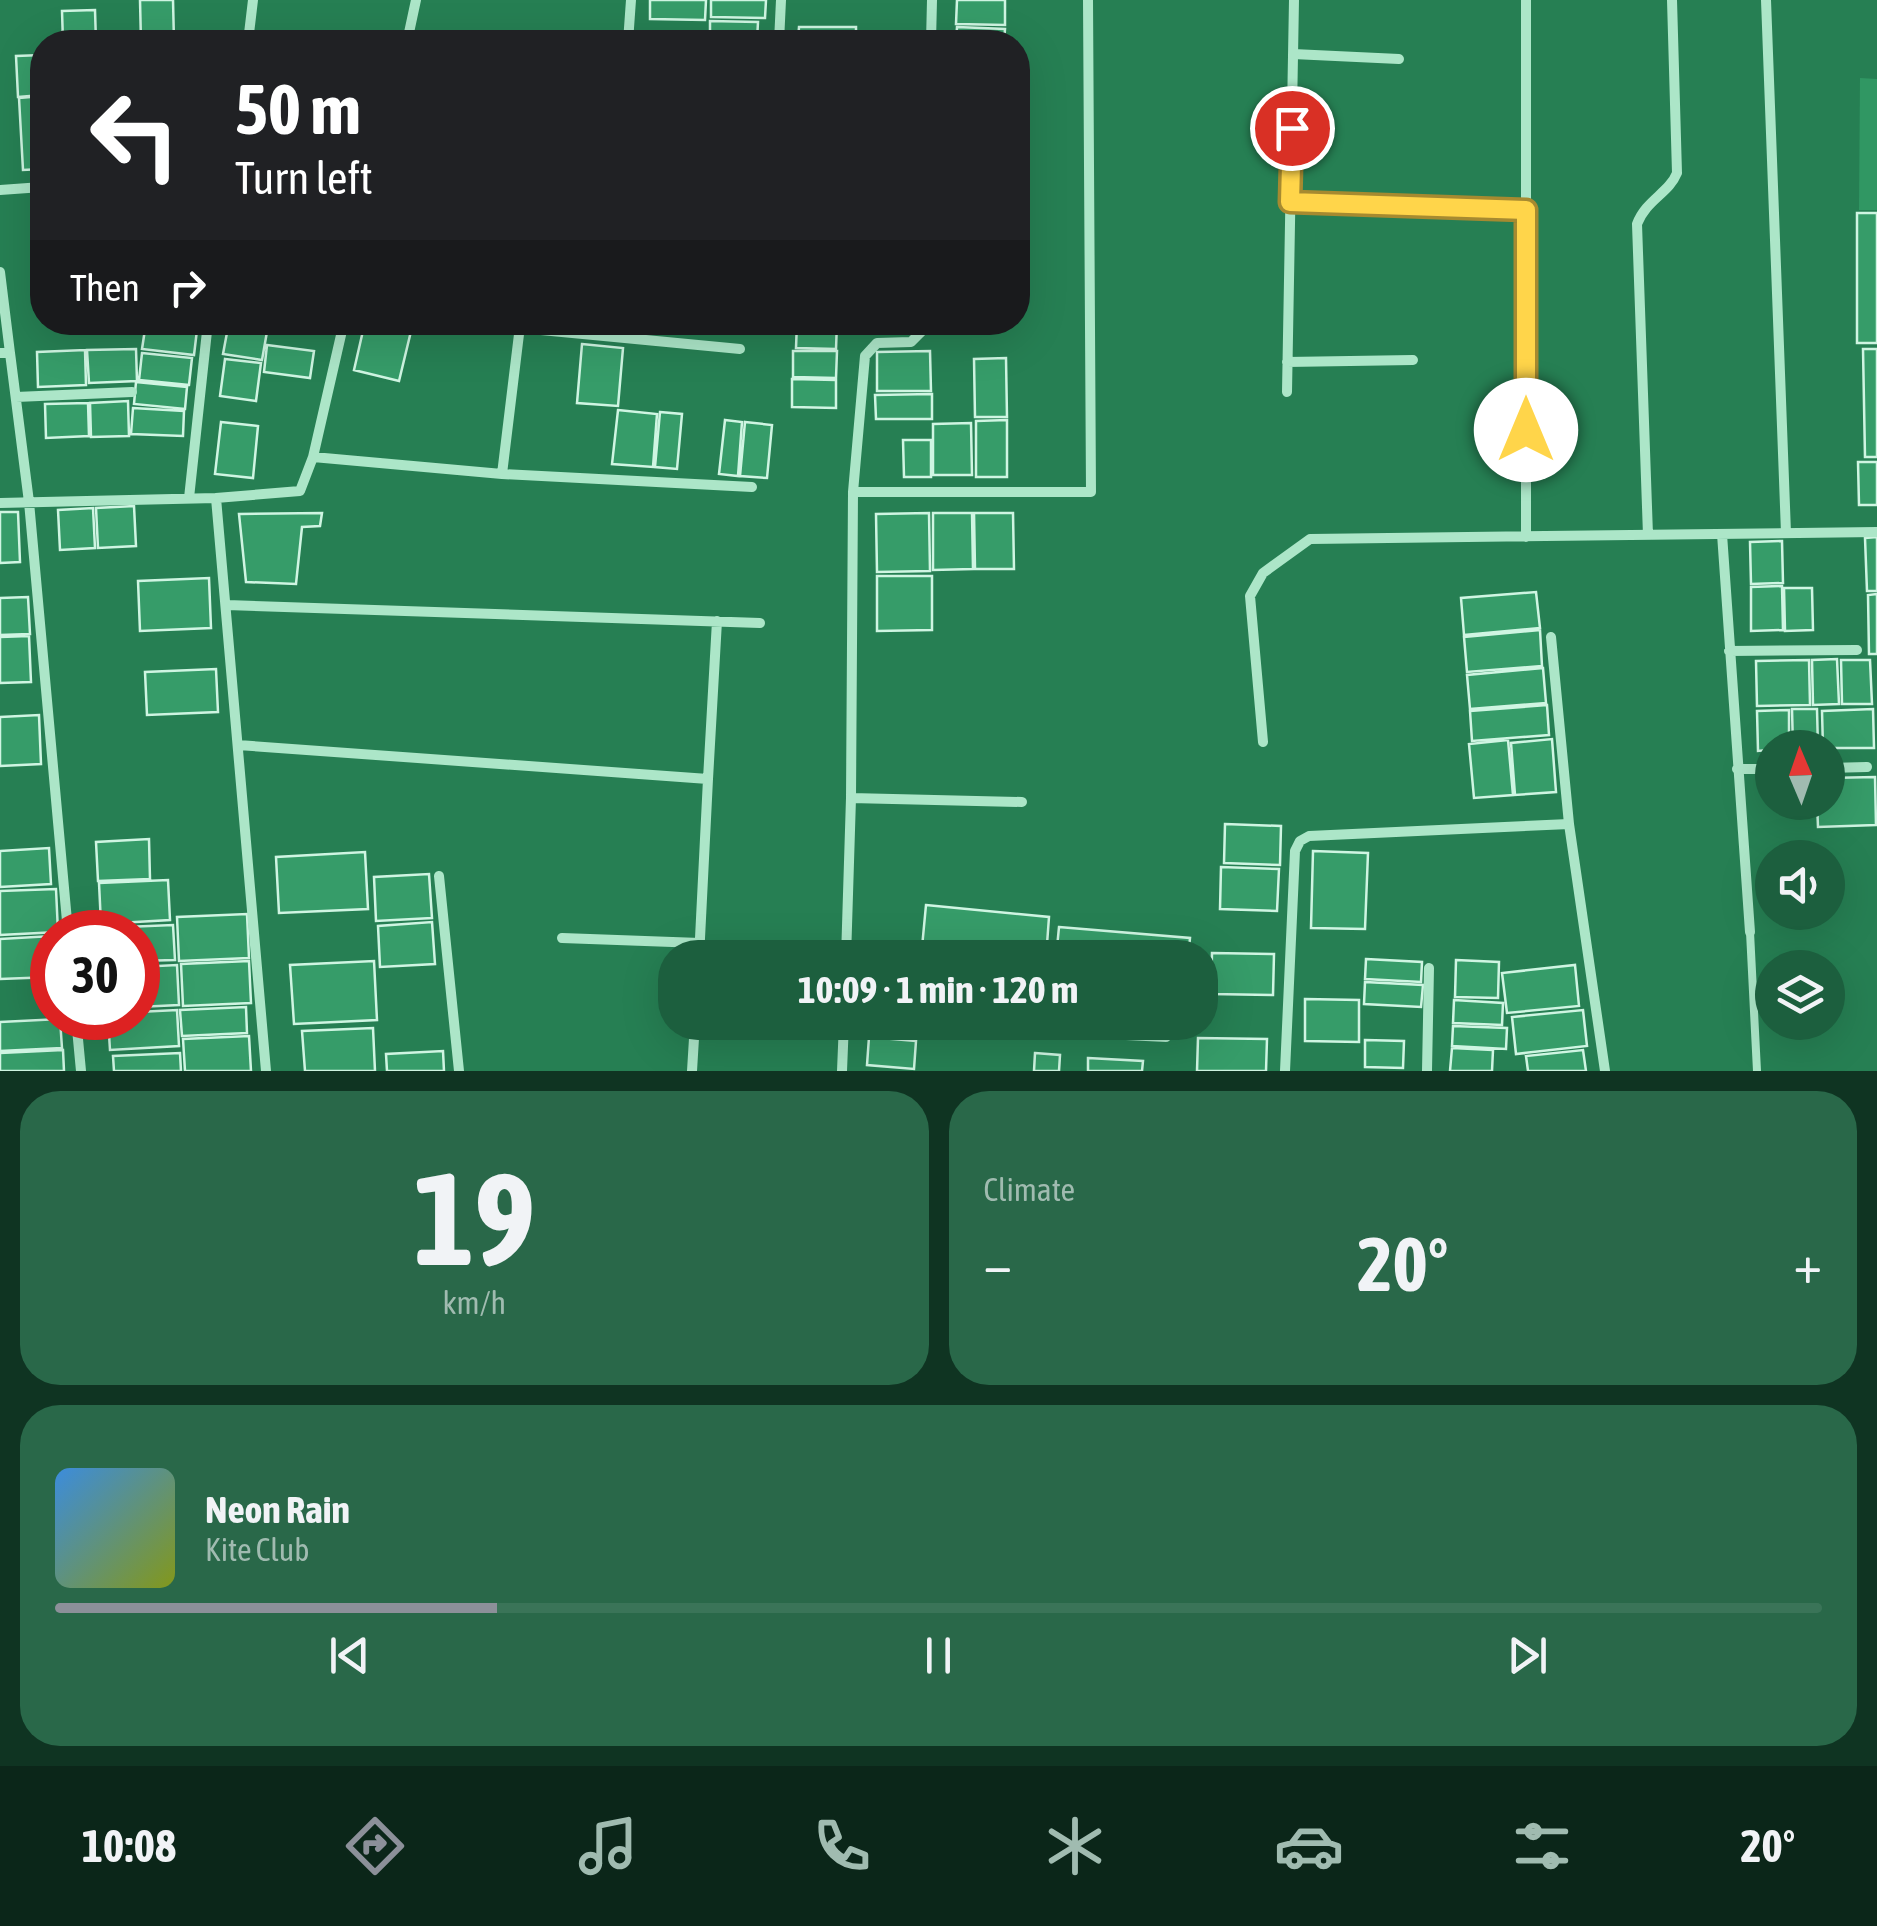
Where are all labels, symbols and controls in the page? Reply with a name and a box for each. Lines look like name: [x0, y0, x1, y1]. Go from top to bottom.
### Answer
text: 50 m: [235, 69, 361, 149]
icon: left: [70, 70, 200, 200]
pin: [1250, 86, 1335, 171]
icon: arrive: [1265, 101, 1320, 156]
text: Turn left: [235, 152, 373, 204]
icon: right: [160, 260, 215, 315]
text: Then: [70, 266, 140, 309]
position arrow: [1474, 378, 1578, 482]
north arrow: [1755, 730, 1845, 820]
map controls: [1755, 730, 1845, 1040]
button: sound: [1755, 840, 1845, 930]
speed limit sign: 30: [30, 910, 160, 1040]
button: layers: [1755, 950, 1845, 1040]
text: 10:09 · 1 min · 120 m: [798, 968, 1078, 1011]
text: 19: [413, 1144, 535, 1293]
text: Climate: [984, 1171, 1075, 1208]
text: 20°: [1357, 1221, 1448, 1307]
text: −: [984, 1232, 1012, 1295]
text: +: [1793, 1232, 1822, 1295]
text: km/h: [443, 1284, 506, 1321]
text: Neon Rain: [205, 1488, 350, 1531]
text: Kite Club: [205, 1531, 309, 1568]
icon: previous: [322, 1628, 377, 1683]
icon: pause: [911, 1628, 966, 1683]
icon: next: [1500, 1628, 1555, 1683]
icon: directions: [340, 1811, 410, 1881]
icon: music: [573, 1811, 643, 1881]
icon: phone: [807, 1811, 877, 1881]
icon: climate: [1040, 1811, 1110, 1881]
icon: car: [1274, 1811, 1344, 1881]
icon: filters: [1507, 1811, 1577, 1881]
text: 10:08: [82, 1820, 176, 1872]
text: 20°: [1740, 1820, 1795, 1872]

